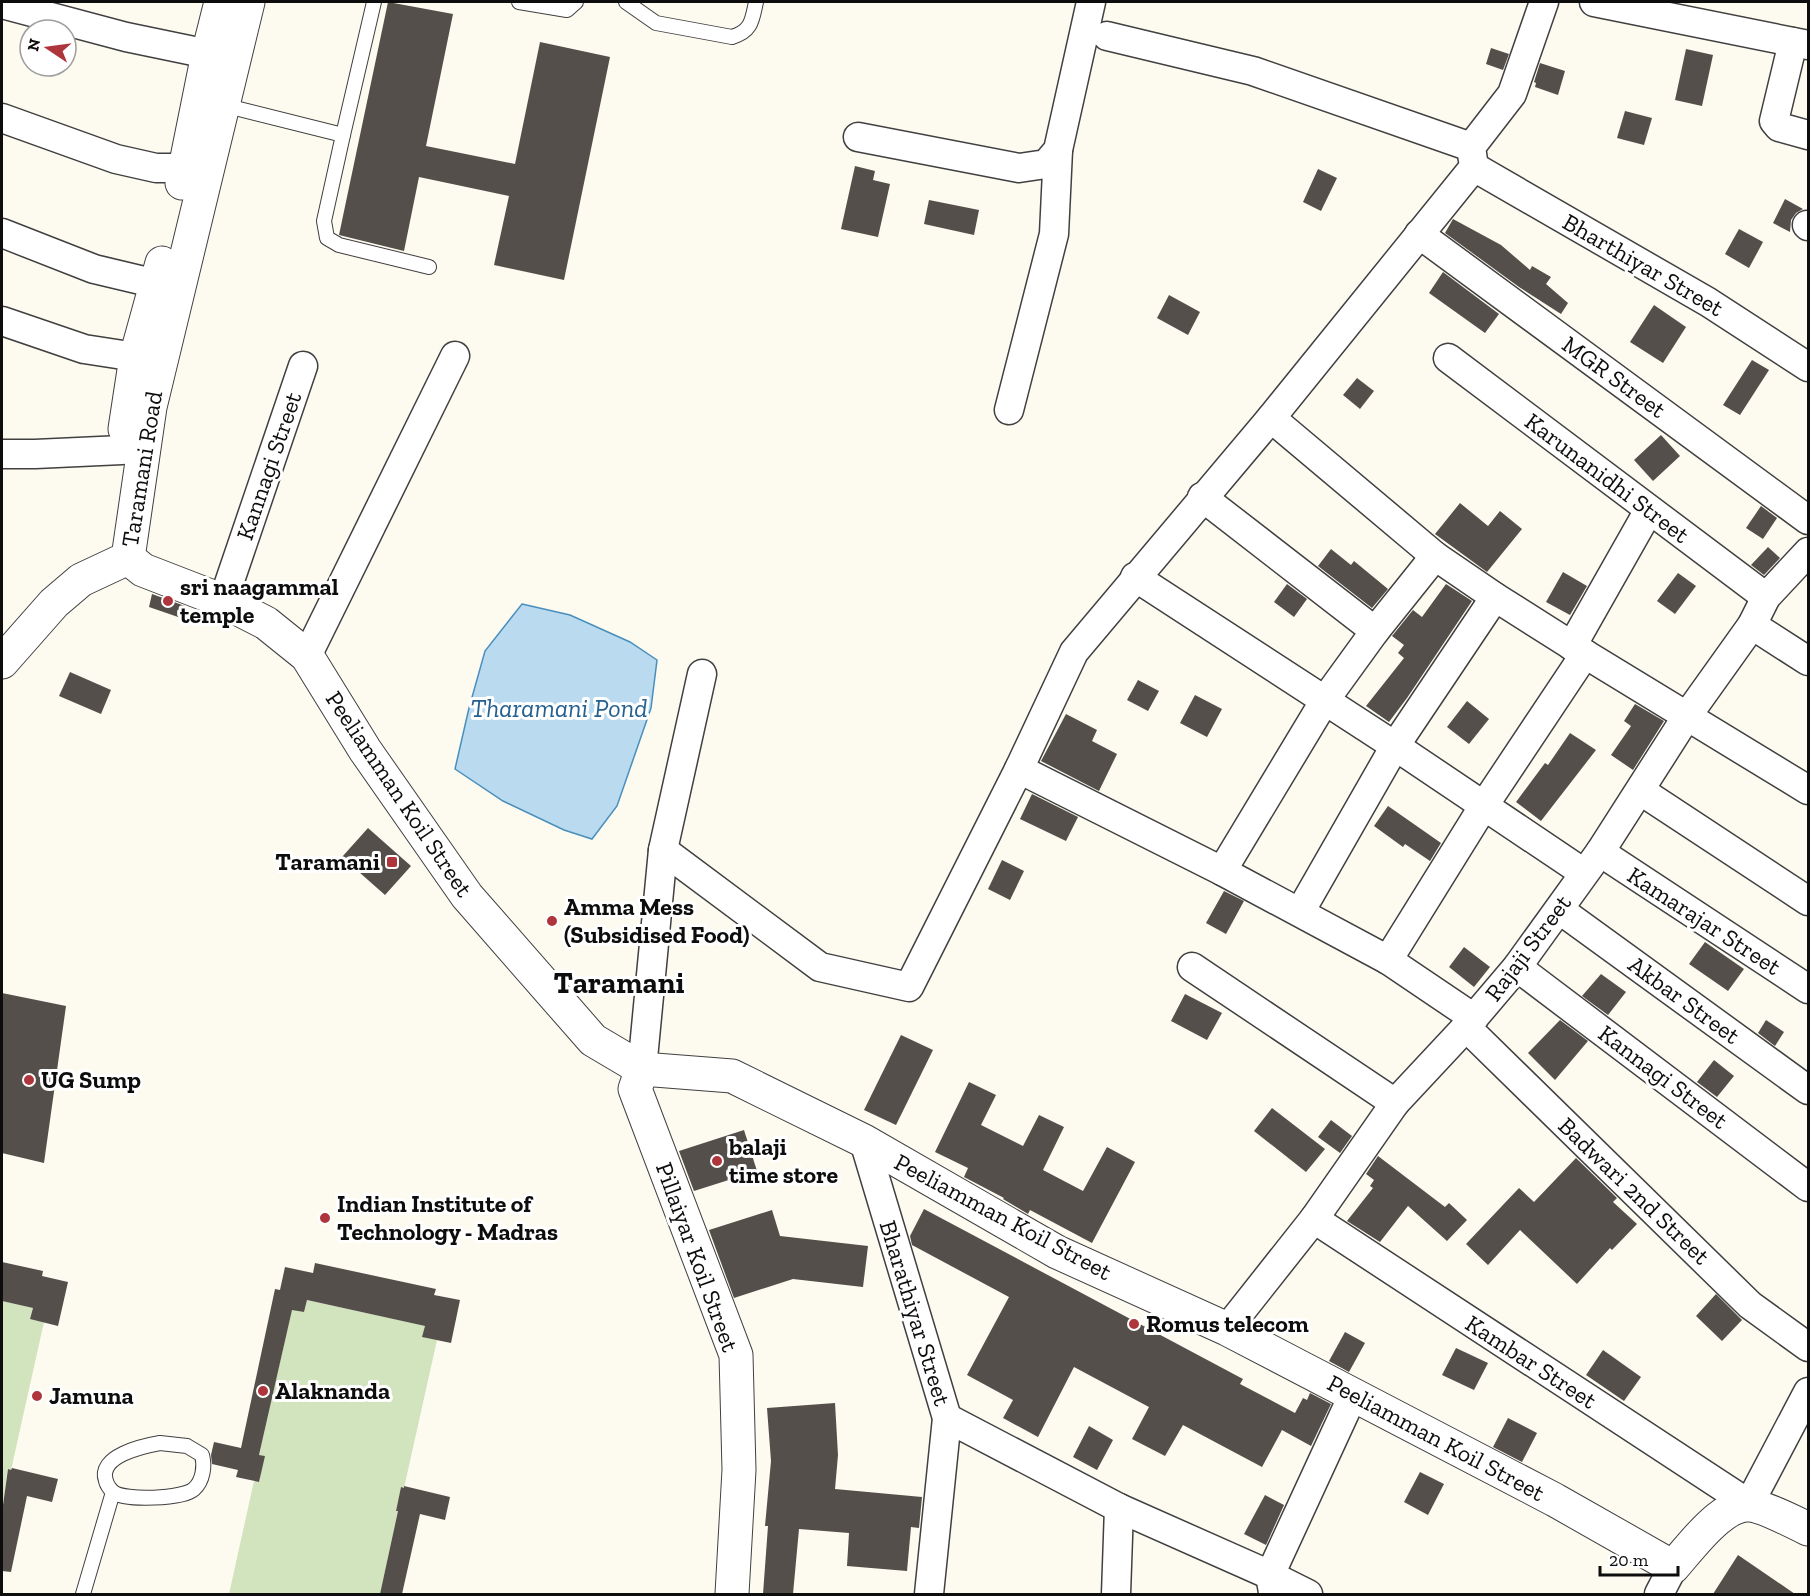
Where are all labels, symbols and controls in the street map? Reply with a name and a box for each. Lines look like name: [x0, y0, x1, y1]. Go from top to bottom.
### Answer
north arrow: [18, 18, 78, 78]
text: N: [23, 37, 44, 53]
street label: Bharthiyar Street: [1558, 207, 1729, 322]
street label: MGR Street: [1557, 329, 1672, 424]
street label: Kannagi Street: [230, 388, 307, 544]
street label: Taramani Road: [115, 389, 168, 549]
street label: Karunanidhi Street: [1519, 406, 1695, 549]
place label: sri naagammal temple: [180, 572, 339, 629]
marker: sri naagammal temple: [161, 594, 175, 608]
street label: Peeliamman Koil Street: [320, 685, 479, 902]
water label: Tharamani Pond: [470, 692, 648, 724]
place label: Taramani: [275, 847, 380, 876]
marker: Taramani: [385, 855, 399, 869]
street label: Kamarajar Street: [1622, 860, 1786, 981]
street label: Rajaji Street: [1478, 889, 1577, 1007]
place label: Amma Mess (Subsidised Food): [564, 892, 749, 949]
marker: Amma Mess (Subsidised Food): [545, 914, 559, 928]
street label: Akbar Street: [1623, 949, 1746, 1050]
district label: Taramani: [554, 965, 685, 1001]
street label: Kannagi Street: [1593, 1018, 1734, 1135]
place label: UG Sump: [41, 1065, 141, 1094]
marker: UG Sump: [22, 1073, 36, 1087]
street label: Badwari 2nd Street: [1553, 1111, 1716, 1270]
place label: balaji time store: [728, 1132, 839, 1189]
street label: Peeliamman Koil Street: [890, 1147, 1117, 1286]
marker: balaji time store: [710, 1154, 724, 1168]
street label: Pillaiyar Koil Street: [650, 1158, 745, 1356]
place label: Indian Institute of Technology - Madras: [337, 1189, 558, 1246]
marker: Indian Institute of Technology - Madras: [318, 1211, 332, 1225]
street label: Bharathiyar Street: [874, 1217, 957, 1409]
street label: Kambar Street: [1460, 1308, 1602, 1415]
place label: Romus telecom: [1146, 1309, 1309, 1338]
marker: Romus telecom: [1127, 1317, 1141, 1331]
street label: Peeliamman Koil Street: [1323, 1368, 1550, 1507]
place label: Alaknanda: [275, 1376, 390, 1405]
place label: Jamuna: [49, 1381, 134, 1410]
marker: Alaknanda: [256, 1384, 270, 1398]
marker: Jamuna: [30, 1389, 44, 1403]
scale bar: [1600, 1539, 1678, 1577]
text: 20 m: [1609, 1549, 1649, 1571]

